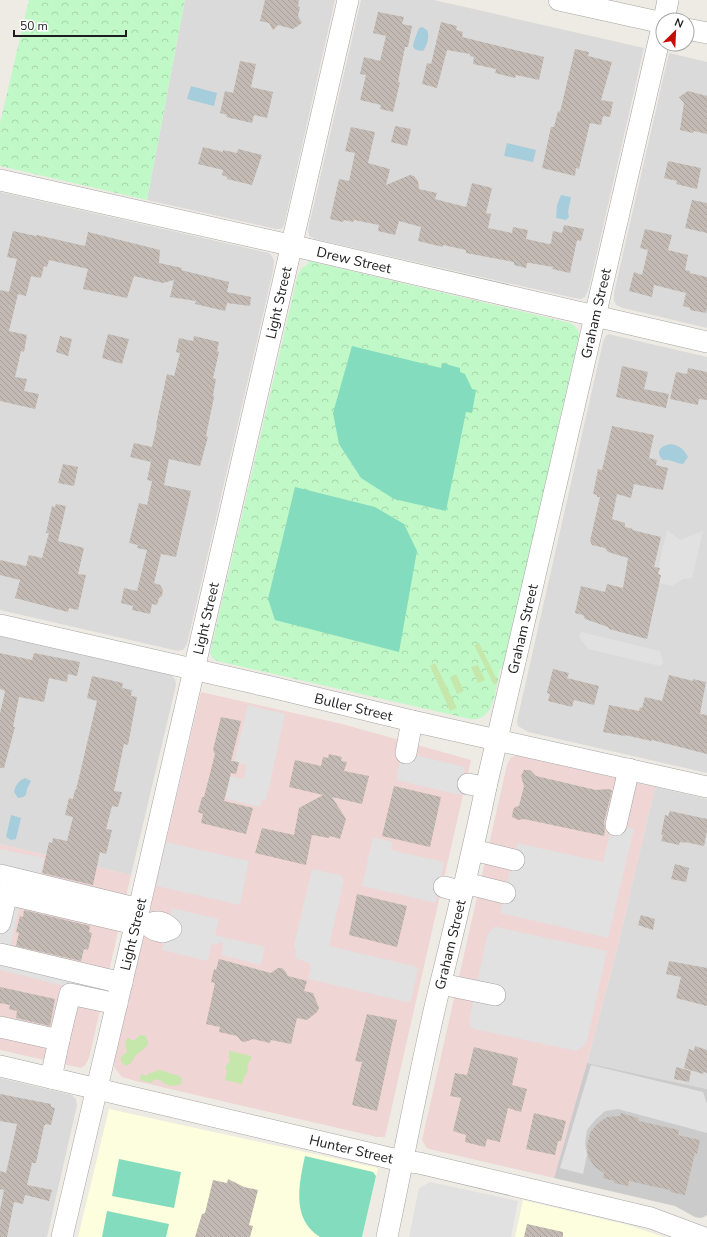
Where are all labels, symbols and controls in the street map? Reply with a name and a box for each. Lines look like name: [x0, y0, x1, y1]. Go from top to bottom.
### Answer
scale bar: [14, 12, 126, 38]
north arrow: [655, 12, 695, 52]
text: N: [672, 15, 686, 32]
text: 50 m: [20, 18, 48, 34]
street label: Drew Street: [315, 242, 394, 278]
street label: Light Street: [261, 265, 296, 341]
street label: Graham Street: [576, 266, 615, 360]
street label: Light Street: [188, 580, 223, 657]
street label: Graham Street: [503, 582, 542, 676]
street label: Buller Street: [313, 688, 395, 726]
street label: Light Street: [115, 896, 151, 972]
street label: Graham Street: [430, 898, 470, 992]
street label: Hunter Street: [307, 1130, 395, 1168]

